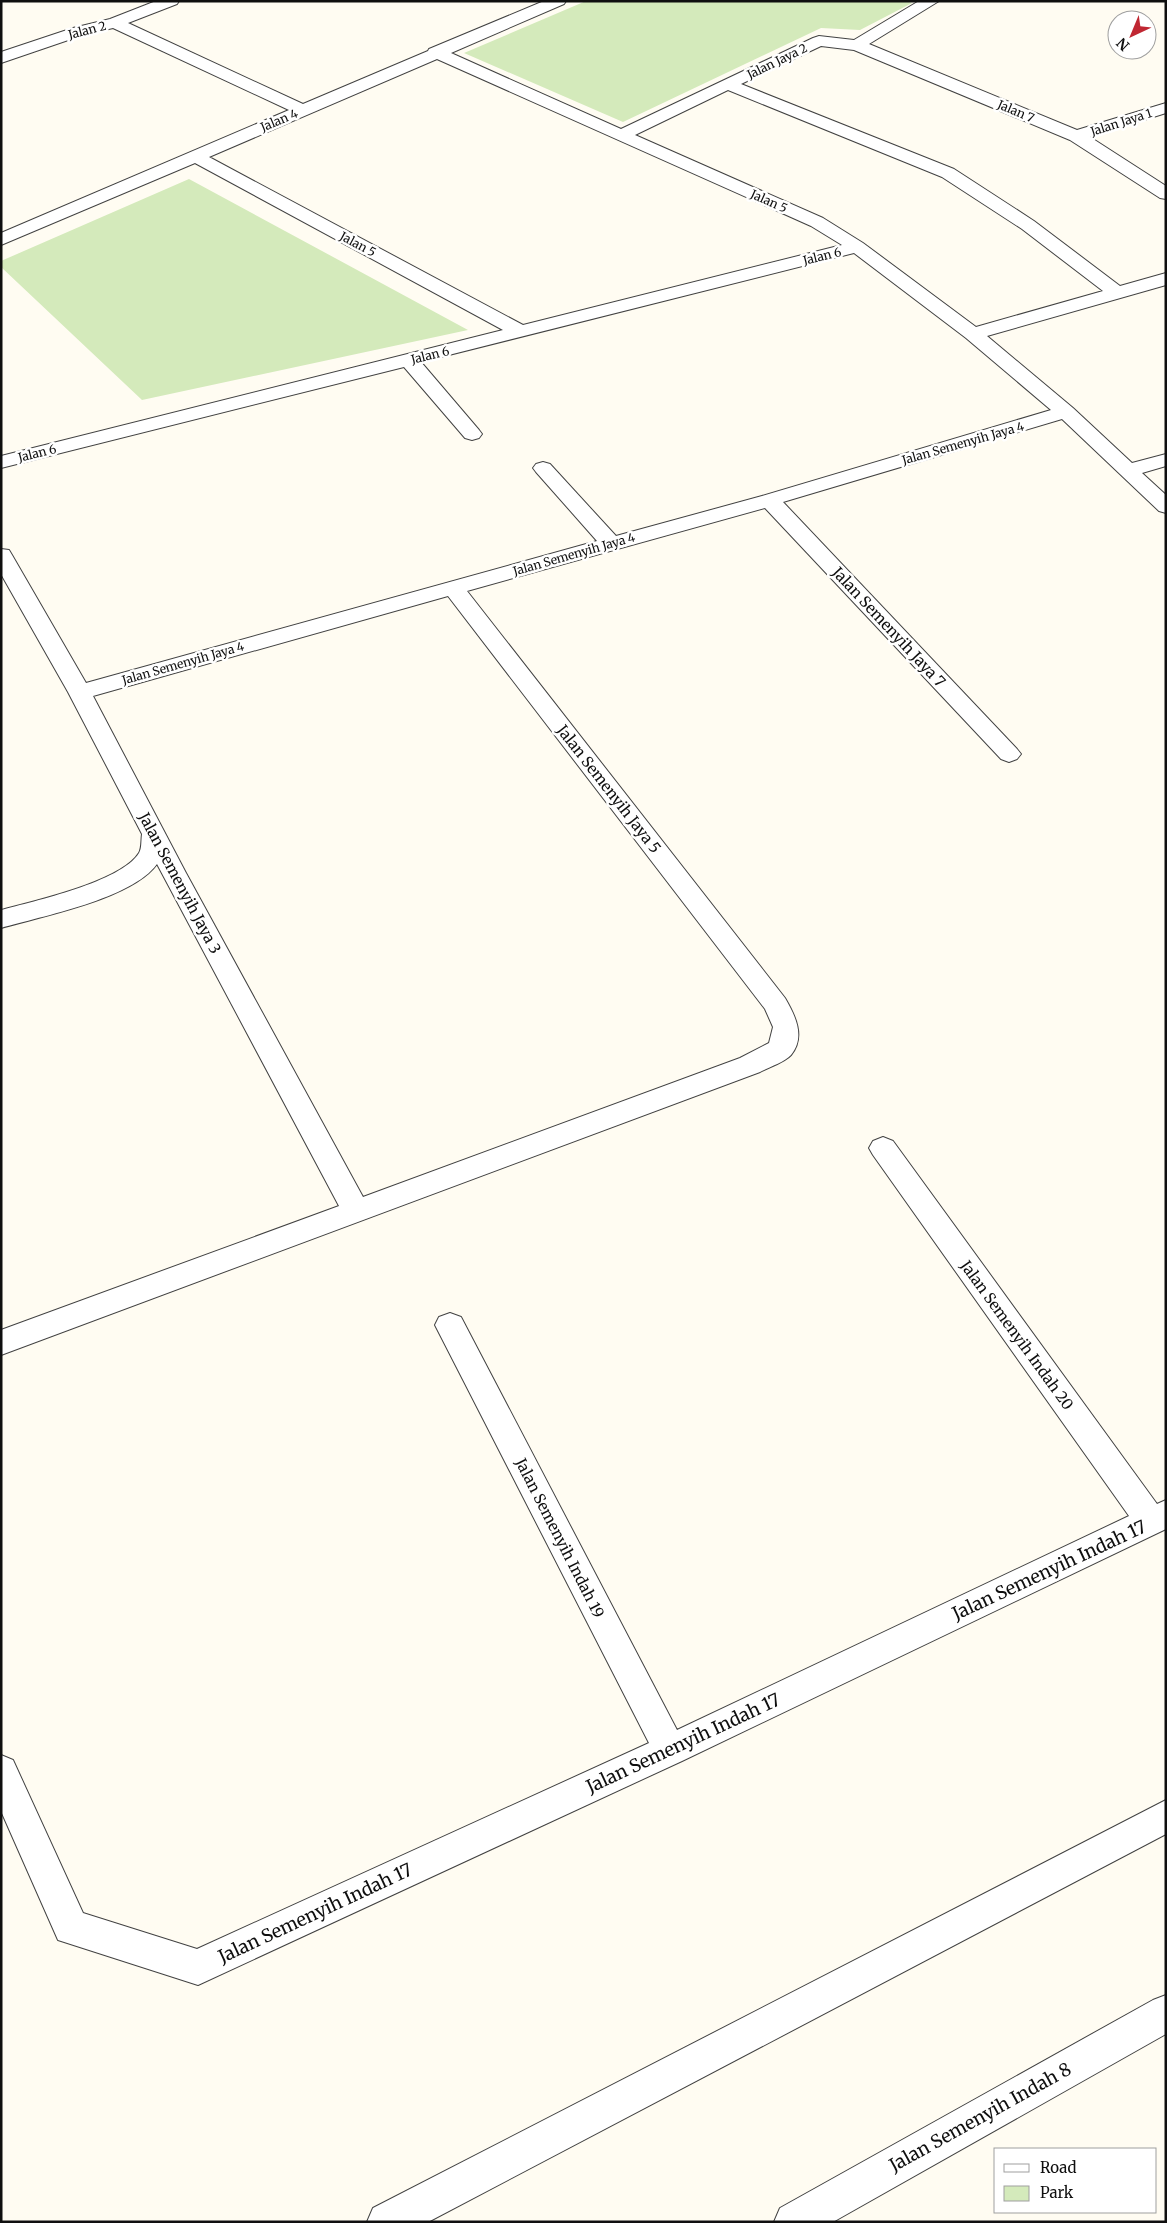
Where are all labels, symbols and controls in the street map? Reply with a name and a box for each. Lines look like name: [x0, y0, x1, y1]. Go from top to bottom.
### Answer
north arrow: [1107, 10, 1157, 60]
street label: Jalan 2: [65, 18, 108, 43]
text: N: [1113, 34, 1133, 55]
street label: Jalan Jaya 2: [744, 40, 810, 82]
street label: Jalan 7: [994, 96, 1037, 125]
street label: Jalan 4: [257, 105, 300, 135]
street label: Jalan Jaya 1: [1088, 105, 1154, 139]
street label: Jalan 5: [747, 186, 790, 216]
street label: Jalan 5: [337, 228, 379, 260]
street label: Jalan 6: [800, 244, 843, 268]
street label: Jalan 6: [408, 343, 451, 367]
street label: Jalan Semenyih Jaya 4: [899, 418, 1026, 468]
street label: Jalan 6: [15, 441, 58, 465]
street label: Jalan Semenyih Jaya 4: [510, 529, 637, 579]
street label: Jalan Semenyih Jaya 7: [828, 562, 950, 691]
street label: Jalan Semenyih Jaya 4: [119, 638, 246, 688]
street label: Jalan Semenyih Jaya 5: [552, 720, 665, 857]
street label: Jalan Semenyih Jaya 3: [134, 808, 225, 957]
street label: Jalan Semenyih Indah 20: [956, 1256, 1078, 1413]
street label: Jalan Semenyih Indah 19: [511, 1454, 609, 1621]
street label: Jalan Semenyih Indah 17: [948, 1515, 1150, 1625]
street label: Jalan Semenyih Indah 17: [582, 1688, 784, 1798]
street label: Jalan Semenyih Indah 17: [214, 1858, 416, 1968]
street label: Jalan Semenyih Indah 8: [884, 2057, 1075, 2177]
legend: [994, 2148, 1157, 2213]
text: Road: [1040, 2158, 1076, 2177]
text: Park: [1040, 2183, 1074, 2202]

